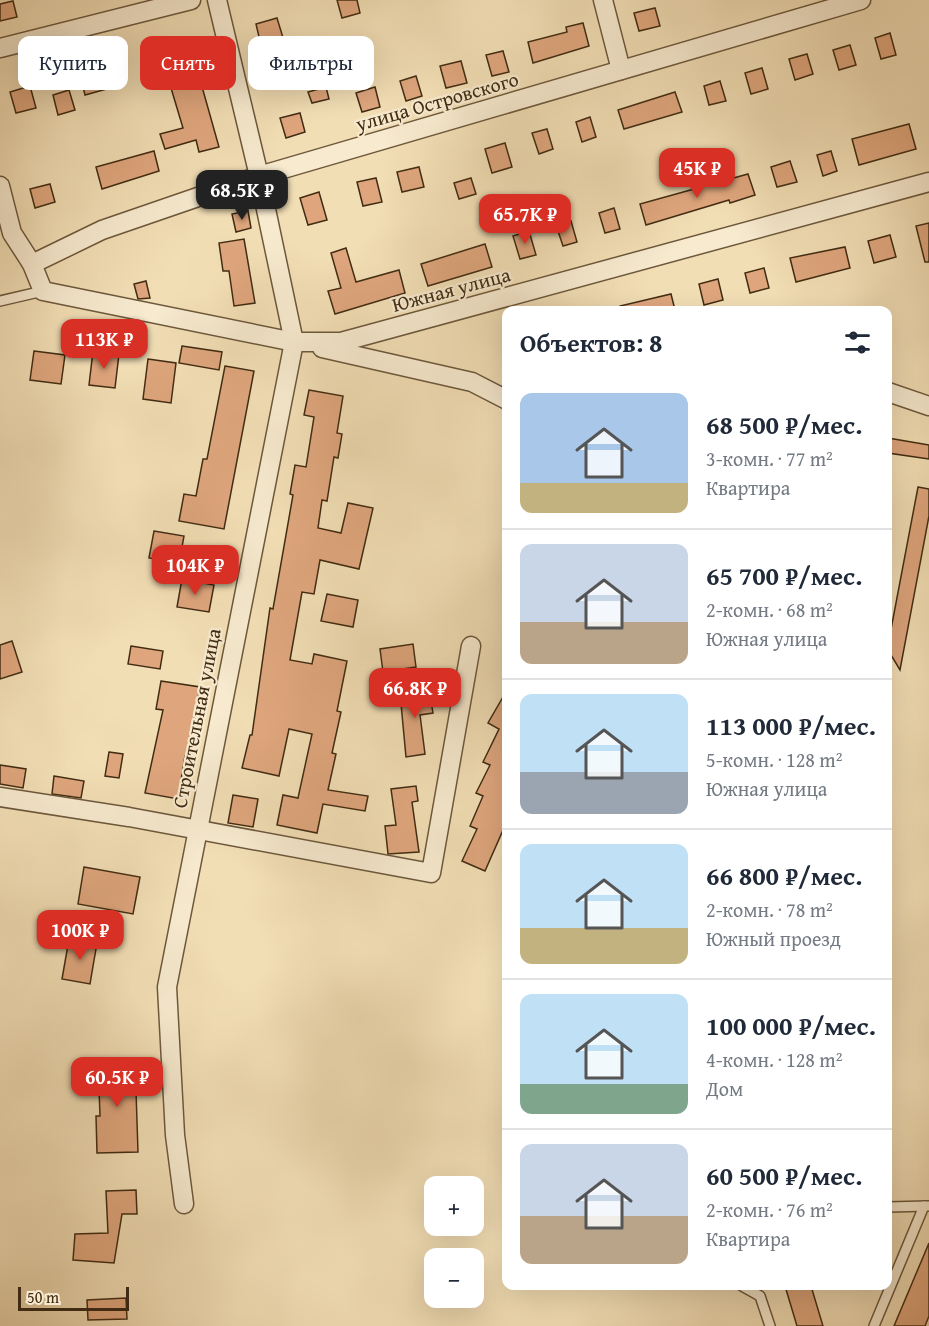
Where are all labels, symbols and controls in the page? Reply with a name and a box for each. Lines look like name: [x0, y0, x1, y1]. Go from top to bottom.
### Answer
chip: Купить: [18, 36, 128, 90]
chip: Снять: [140, 36, 236, 90]
chip: Фильтры: [248, 36, 374, 90]
street label: улица Островского: [351, 64, 522, 138]
pin: 45K ₽: [655, 148, 739, 199]
text: 45K ₽: [673, 153, 721, 182]
pin: 68.5K ₽: [187, 170, 297, 221]
text: 68.5K ₽: [210, 175, 274, 204]
pin: 65.7K ₽: [470, 194, 580, 245]
text: 65.7K ₽: [493, 199, 557, 228]
street label: Южная улица: [389, 259, 514, 319]
pin: 113K ₽: [55, 319, 153, 370]
text: Объектов: 8: [520, 323, 663, 362]
text: 113K ₽: [75, 324, 133, 353]
icon: filters: [841, 326, 874, 359]
text: 68 500 ₽/мес.: [706, 405, 862, 444]
icon: home: [568, 417, 640, 489]
text: 3-комн. · 77 m²: [706, 444, 833, 473]
text: Квартира: [706, 473, 790, 502]
pin: 104K ₽: [146, 545, 244, 596]
text: 104K ₽: [166, 550, 224, 579]
text: 65 700 ₽/мес.: [706, 556, 862, 595]
icon: home: [568, 568, 640, 640]
text: 2-комн. · 68 m²: [706, 595, 833, 624]
text: Южная улица: [706, 624, 827, 653]
street label: Строительная улица: [164, 625, 228, 810]
pin: 66.8K ₽: [360, 668, 470, 719]
text: 66.8K ₽: [383, 673, 447, 702]
text: 113 000 ₽/мес.: [706, 706, 876, 745]
icon: home: [568, 718, 640, 790]
text: 5-комн. · 128 m²: [706, 745, 842, 774]
text: Южная улица: [706, 774, 827, 803]
text: 66 800 ₽/мес.: [706, 856, 862, 895]
icon: home: [568, 868, 640, 940]
text: 2-комн. · 78 m²: [706, 895, 833, 924]
pin: 100K ₽: [31, 910, 129, 961]
text: 100K ₽: [51, 915, 109, 944]
text: Южный проезд: [706, 924, 841, 953]
text: 100 000 ₽/мес.: [706, 1006, 876, 1045]
icon: home: [568, 1018, 640, 1090]
text: 4-комн. · 128 m²: [706, 1045, 842, 1074]
pin: 60.5K ₽: [62, 1057, 172, 1108]
text: 60.5K ₽: [85, 1062, 149, 1091]
text: Дом: [706, 1074, 743, 1103]
text: 60 500 ₽/мес.: [706, 1156, 862, 1195]
icon: home: [568, 1168, 640, 1240]
map controls: [424, 1176, 484, 1308]
button: +: [424, 1176, 484, 1236]
text: 2-комн. · 76 m²: [706, 1195, 833, 1224]
text: Квартира: [706, 1224, 790, 1253]
button: −: [424, 1248, 484, 1308]
scale bar: [18, 1284, 129, 1312]
text: 50 m: [27, 1285, 59, 1309]

